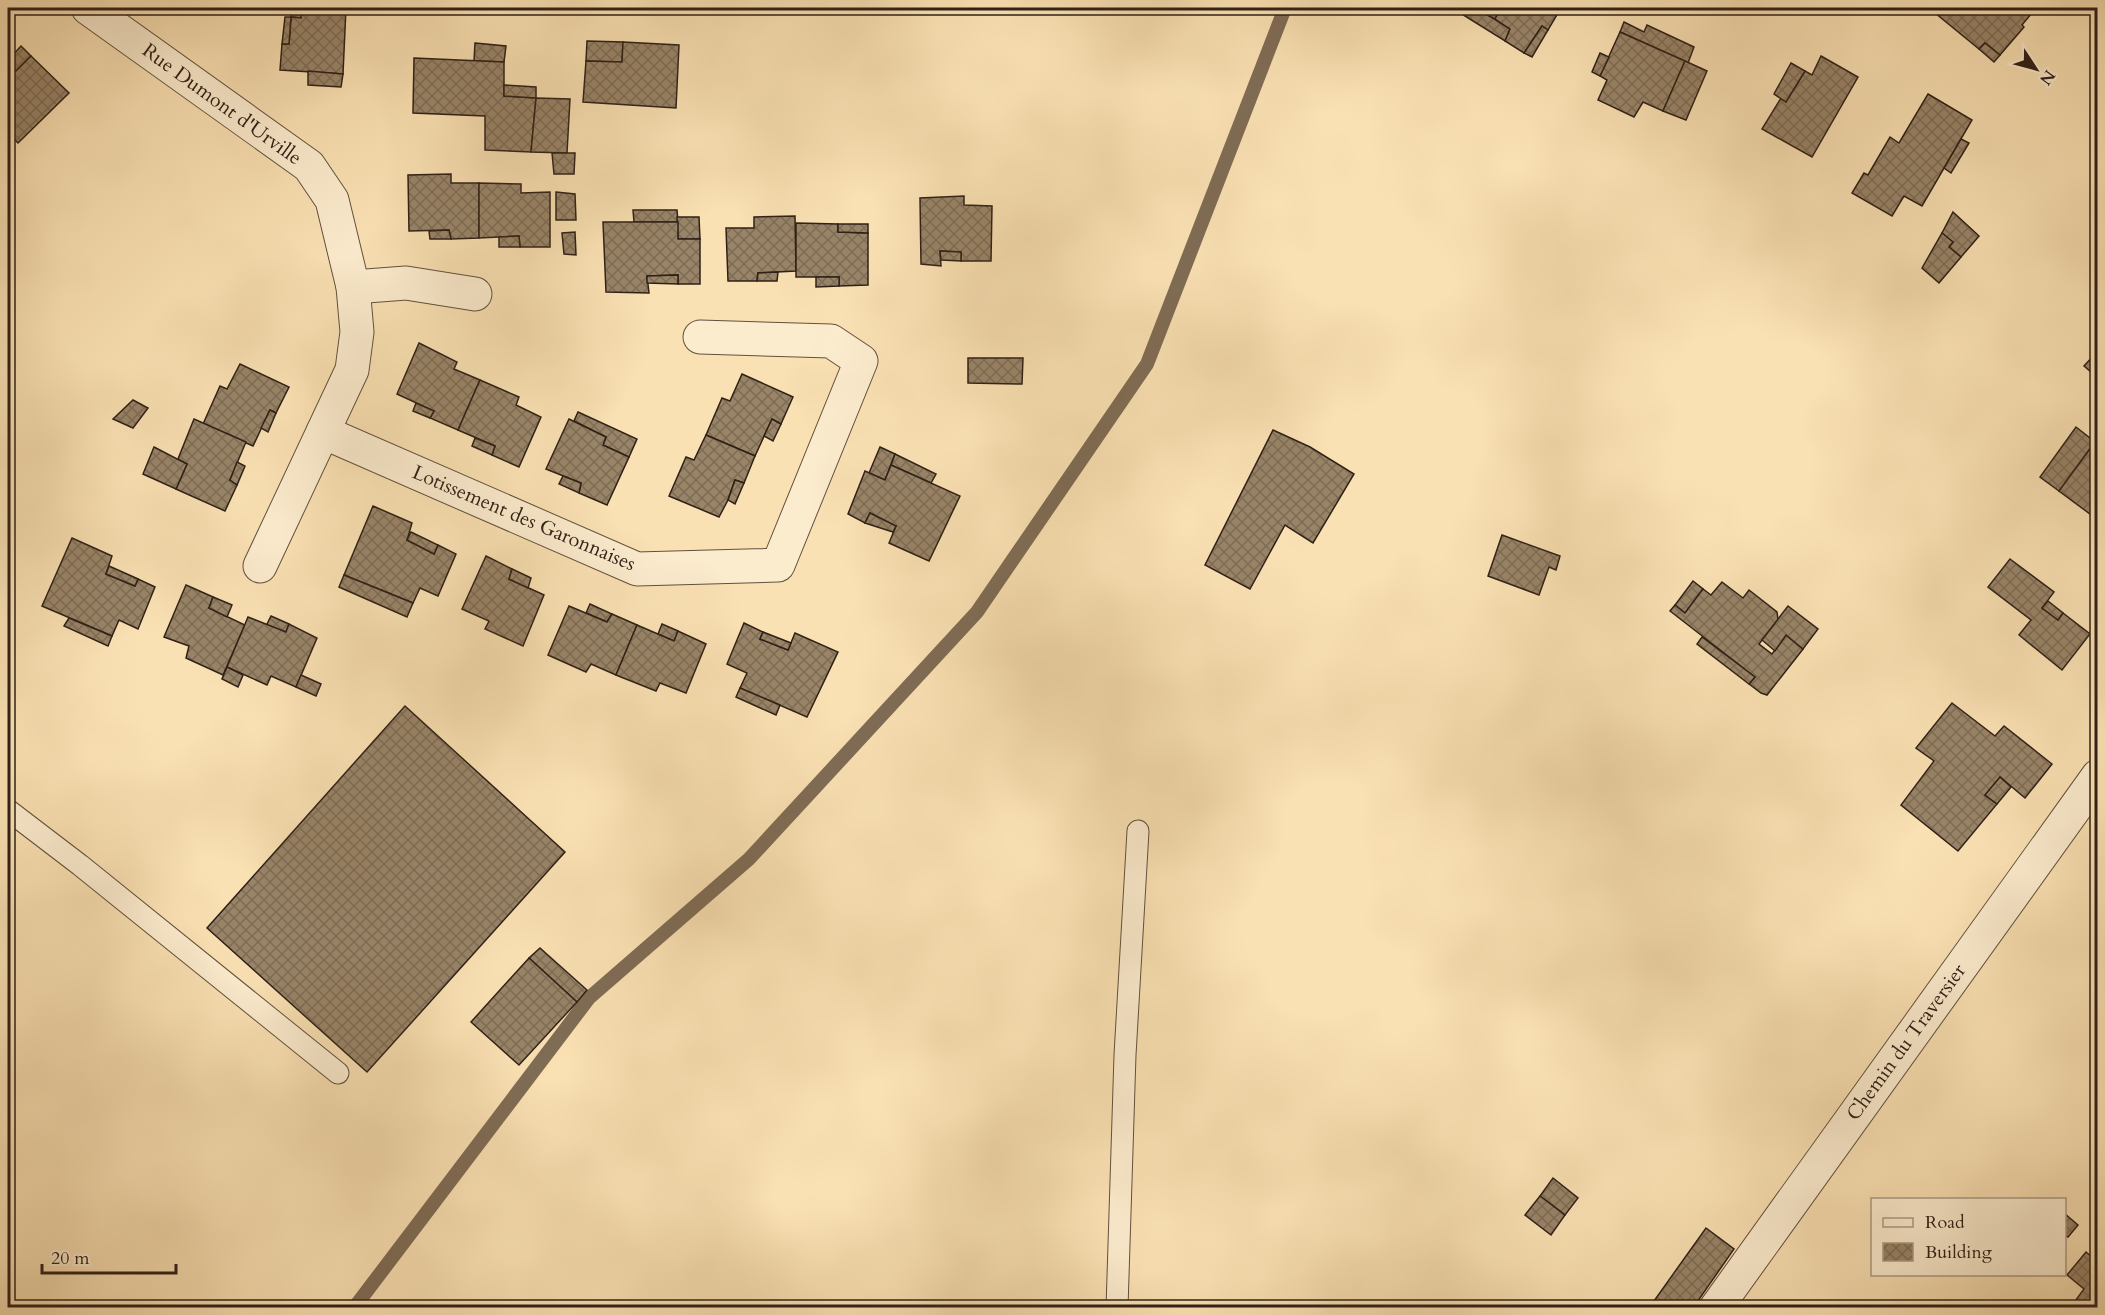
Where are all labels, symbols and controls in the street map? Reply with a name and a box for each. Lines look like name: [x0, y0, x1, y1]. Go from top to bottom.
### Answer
street label: Rue Dumont d'Urville: [137, 37, 307, 171]
north arrow: [2006, 39, 2066, 99]
text: N: [2034, 65, 2060, 89]
street label: Lotissement des Garonnaises: [408, 459, 640, 577]
street label: Chemin du Traversier: [1840, 958, 1972, 1126]
legend: [1871, 1198, 2066, 1276]
text: Road: [1925, 1210, 1965, 1235]
scale bar: [42, 1237, 176, 1275]
text: Building: [1925, 1240, 1993, 1265]
text: 20 m: [51, 1246, 90, 1271]

